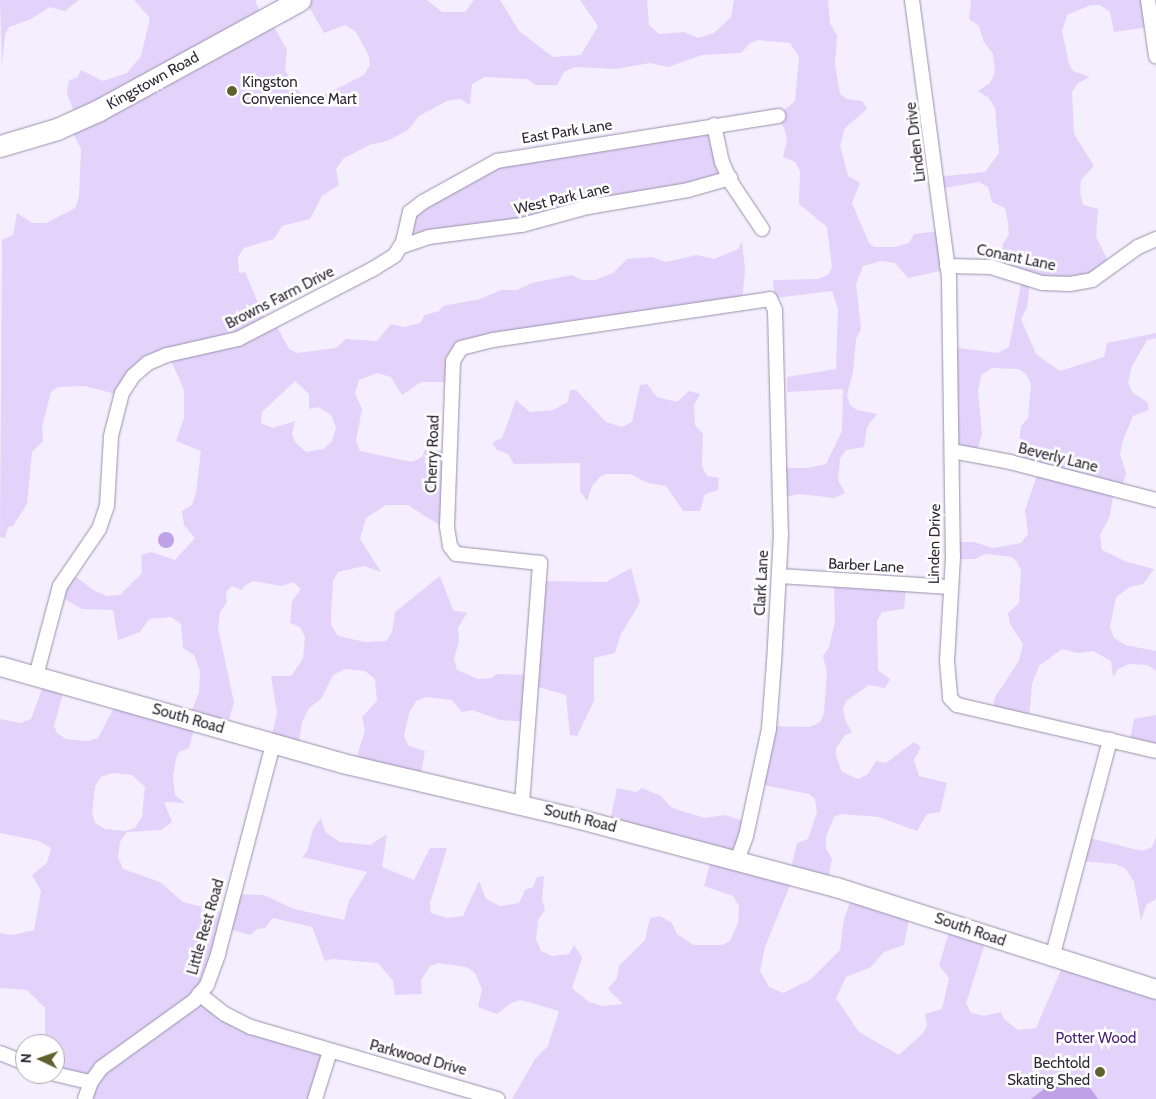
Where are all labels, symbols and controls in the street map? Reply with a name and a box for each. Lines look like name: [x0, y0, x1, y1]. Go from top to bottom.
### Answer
street label: Kingstown Road: [104, 48, 202, 114]
place label: Kingston Convenience Mart: [242, 73, 357, 108]
marker: Kingston Convenience Mart: [226, 85, 238, 97]
street label: Linden Drive: [902, 101, 930, 183]
street label: East Park Lane: [520, 116, 614, 148]
street label: West Park Lane: [513, 179, 611, 219]
street label: Conant Lane: [975, 241, 1057, 275]
street label: Browns Farm Drive: [223, 263, 337, 333]
street label: Cherry Road: [423, 415, 443, 493]
street label: Beverly Lane: [1016, 439, 1100, 477]
street label: Linden Drive: [925, 504, 945, 584]
street label: Clark Lane: [751, 550, 773, 616]
street label: Barber Lane: [828, 555, 904, 577]
street label: South Road: [150, 700, 226, 738]
street label: South Road: [542, 801, 618, 837]
street label: Little Rest Road: [184, 877, 228, 977]
street label: South Road: [932, 909, 1008, 951]
park label: Potter Wood: [1056, 1030, 1136, 1048]
north arrow: [15, 1034, 65, 1084]
street label: Parkwood Drive: [368, 1036, 468, 1080]
text: N: [17, 1053, 35, 1064]
place label: Bechtold Skating Shed: [1007, 1054, 1090, 1089]
marker: Bechtold Skating Shed: [1094, 1066, 1106, 1078]

